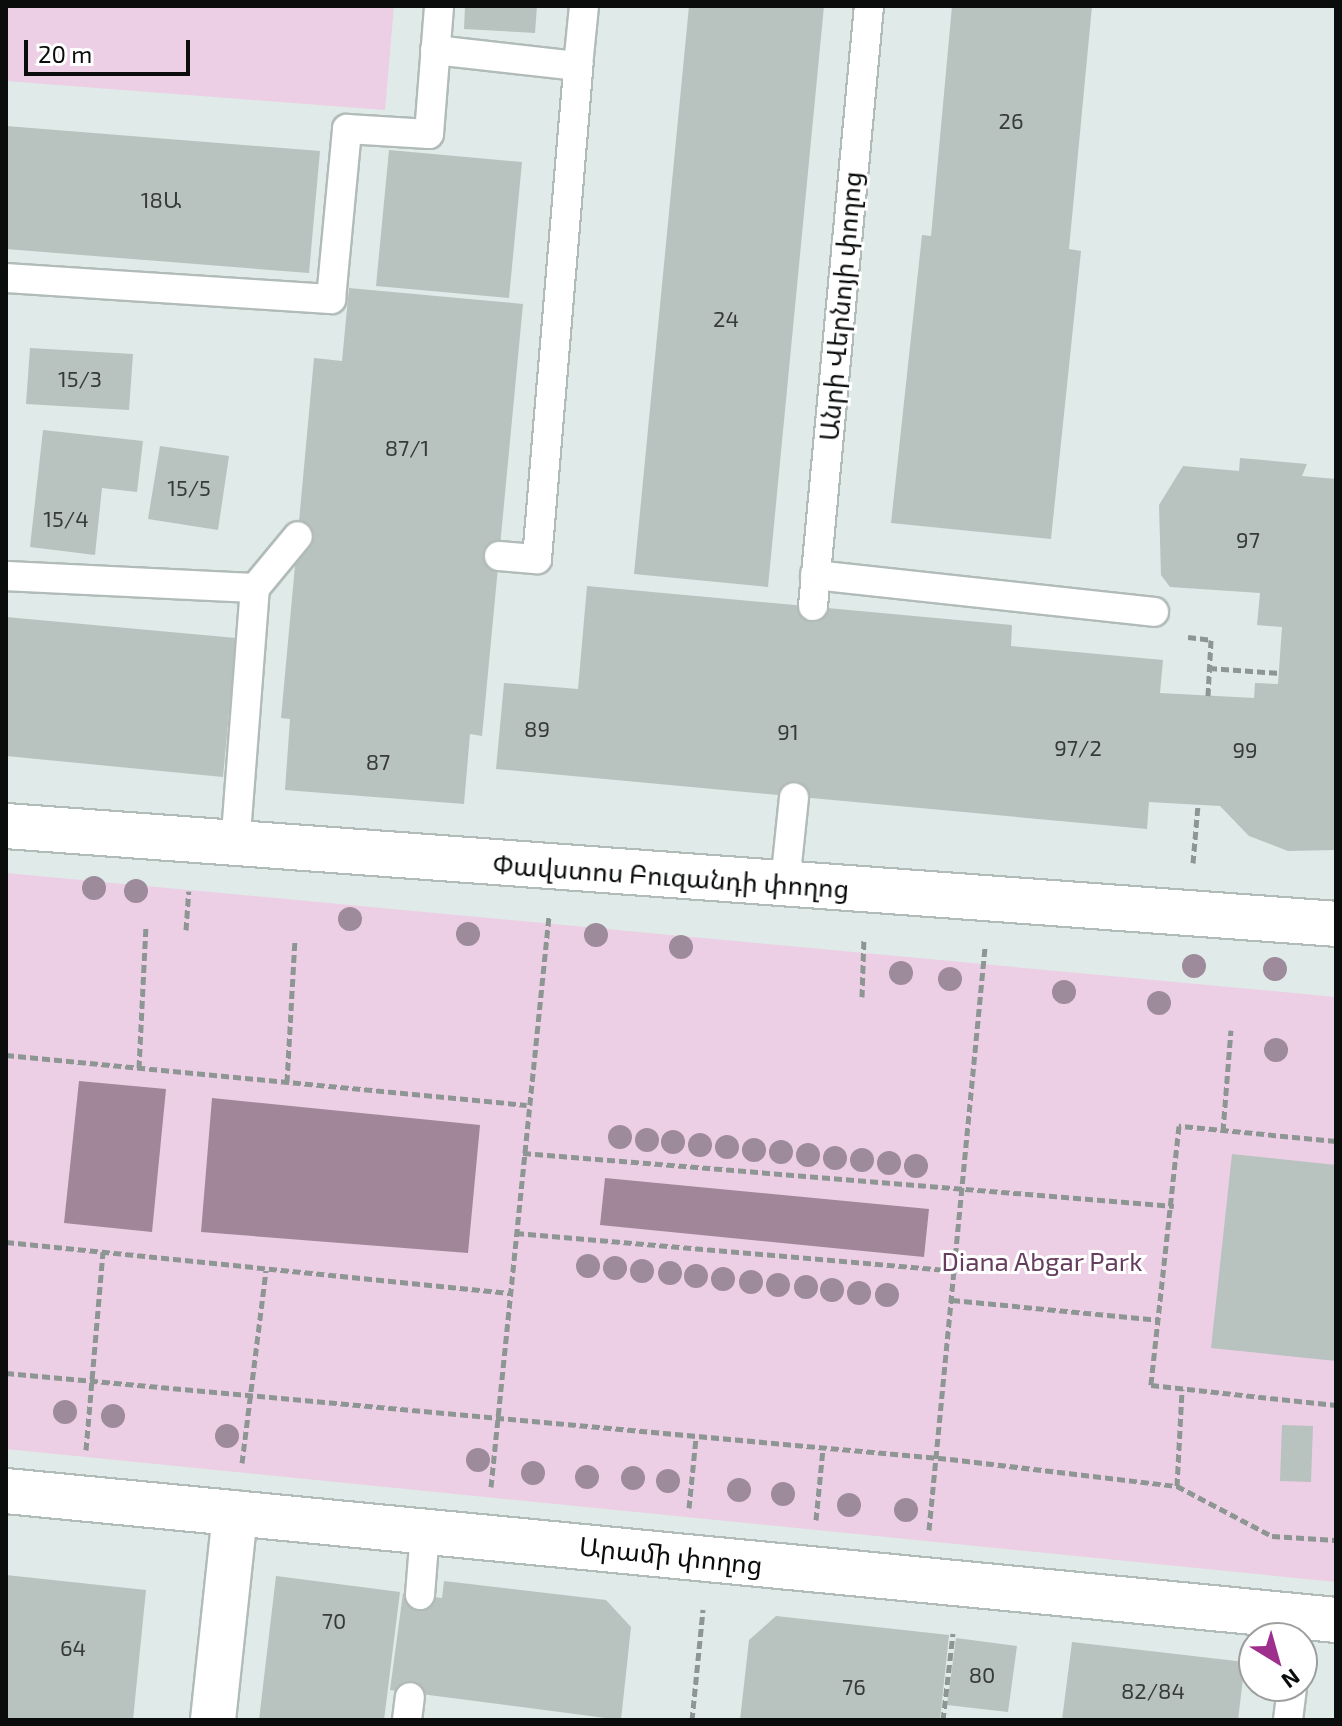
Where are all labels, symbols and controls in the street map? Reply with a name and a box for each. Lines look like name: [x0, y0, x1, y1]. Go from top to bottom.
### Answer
scale bar: [28, 24, 194, 74]
text: 20 m: [38, 39, 92, 68]
house number: 26: [999, 108, 1023, 134]
street label: Անրի Վերնոյի փողոց: [813, 170, 867, 442]
house number: 18Ա: [141, 187, 181, 213]
house number: 24: [713, 306, 739, 332]
house number: 15/3: [58, 366, 102, 392]
house number: 87/1: [385, 435, 429, 461]
house number: 15/5: [167, 475, 211, 501]
house number: 15/4: [43, 506, 89, 532]
house number: 97: [1236, 527, 1260, 553]
house number: 89: [524, 716, 550, 742]
house number: 91: [777, 719, 799, 745]
house number: 97/2: [1054, 735, 1102, 761]
house number: 99: [1232, 737, 1258, 763]
house number: 87: [366, 749, 390, 775]
street label: Փավստոս Բուզանդի փողոց: [492, 848, 850, 904]
park label: Diana Abgar Park: [941, 1245, 1143, 1277]
street label: Արամի փողոց: [578, 1530, 764, 1580]
house number: 70: [322, 1608, 346, 1634]
north arrow: [1238, 1622, 1318, 1702]
house number: 64: [60, 1635, 86, 1661]
house number: 80: [969, 1662, 995, 1688]
text: N: [1277, 1664, 1305, 1695]
house number: 76: [842, 1674, 866, 1700]
house number: 82/84: [1121, 1678, 1185, 1704]

